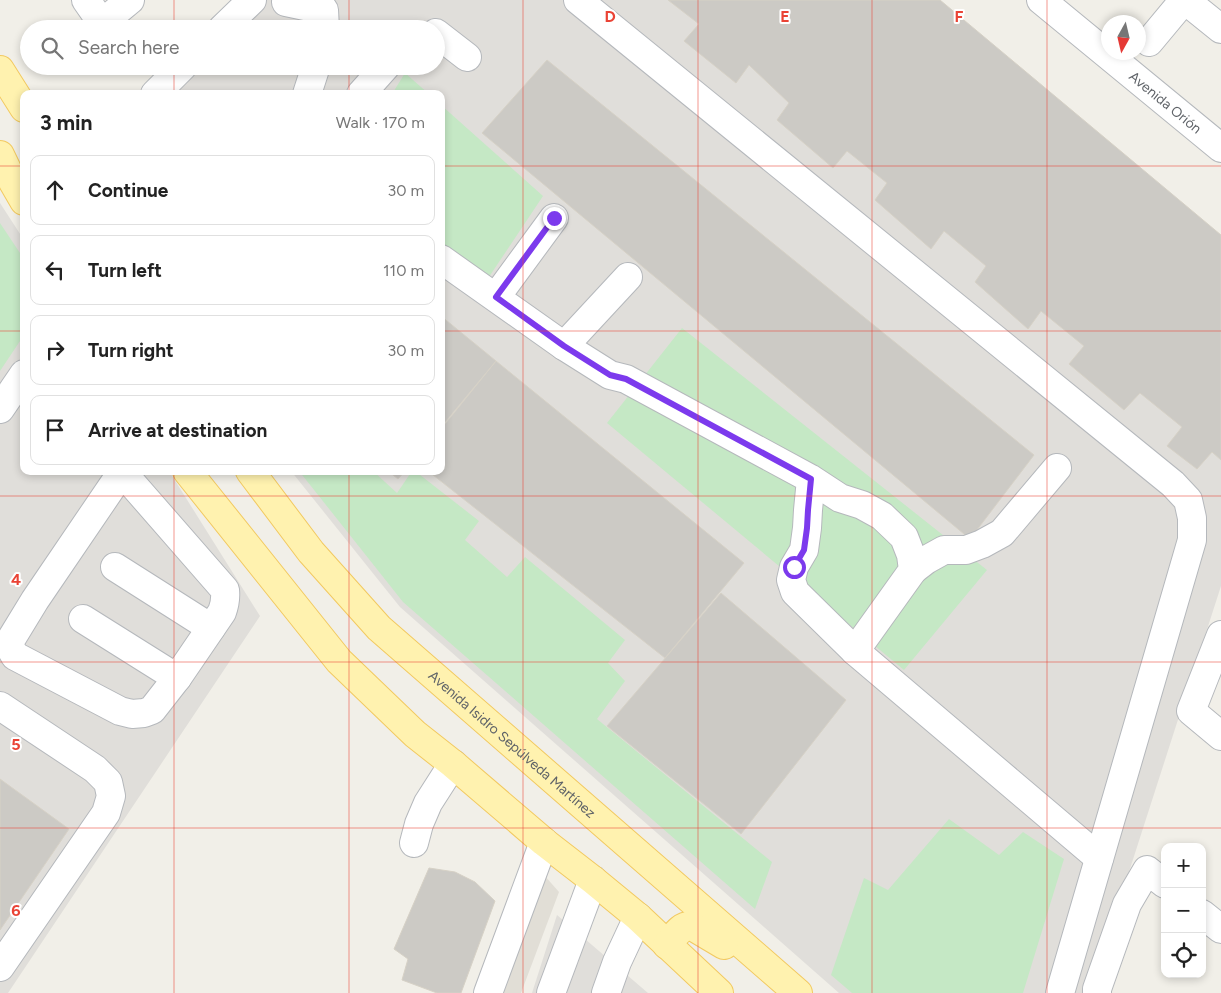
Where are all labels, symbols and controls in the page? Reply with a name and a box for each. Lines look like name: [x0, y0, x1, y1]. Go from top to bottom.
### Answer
text: D: [604, 7, 616, 26]
text: E: [780, 7, 790, 26]
text: F: [955, 7, 964, 26]
north arrow: [1101, 15, 1146, 60]
search box: [20, 20, 445, 75]
icon: search: [38, 34, 66, 62]
text: Search here: [78, 36, 180, 59]
street label: Avenida Orión: [1126, 67, 1205, 137]
text: 3 min: [40, 110, 92, 135]
text: Walk · 170 m: [336, 113, 425, 132]
icon: ahead: [41, 176, 69, 204]
text: Continue: [88, 179, 168, 202]
text: 30 m: [387, 181, 424, 200]
route end: [543, 207, 566, 230]
icon: left: [41, 256, 69, 284]
text: Turn left: [88, 259, 162, 282]
text: 110 m: [383, 261, 424, 280]
icon: right: [41, 336, 69, 364]
text: Turn right: [88, 339, 174, 362]
text: 30 m: [387, 341, 424, 360]
icon: arrive: [41, 416, 69, 444]
text: Arrive at destination: [88, 419, 267, 442]
route start: [783, 556, 806, 579]
text: 4: [11, 570, 21, 589]
street label: Avenida Isidro Sepúlveda Martínez: [425, 667, 599, 821]
text: 5: [11, 735, 21, 754]
map controls: [1161, 843, 1206, 978]
button: +: [1161, 843, 1206, 888]
button: −: [1161, 888, 1206, 933]
text: 6: [11, 901, 21, 920]
button: locate: [1161, 933, 1206, 978]

